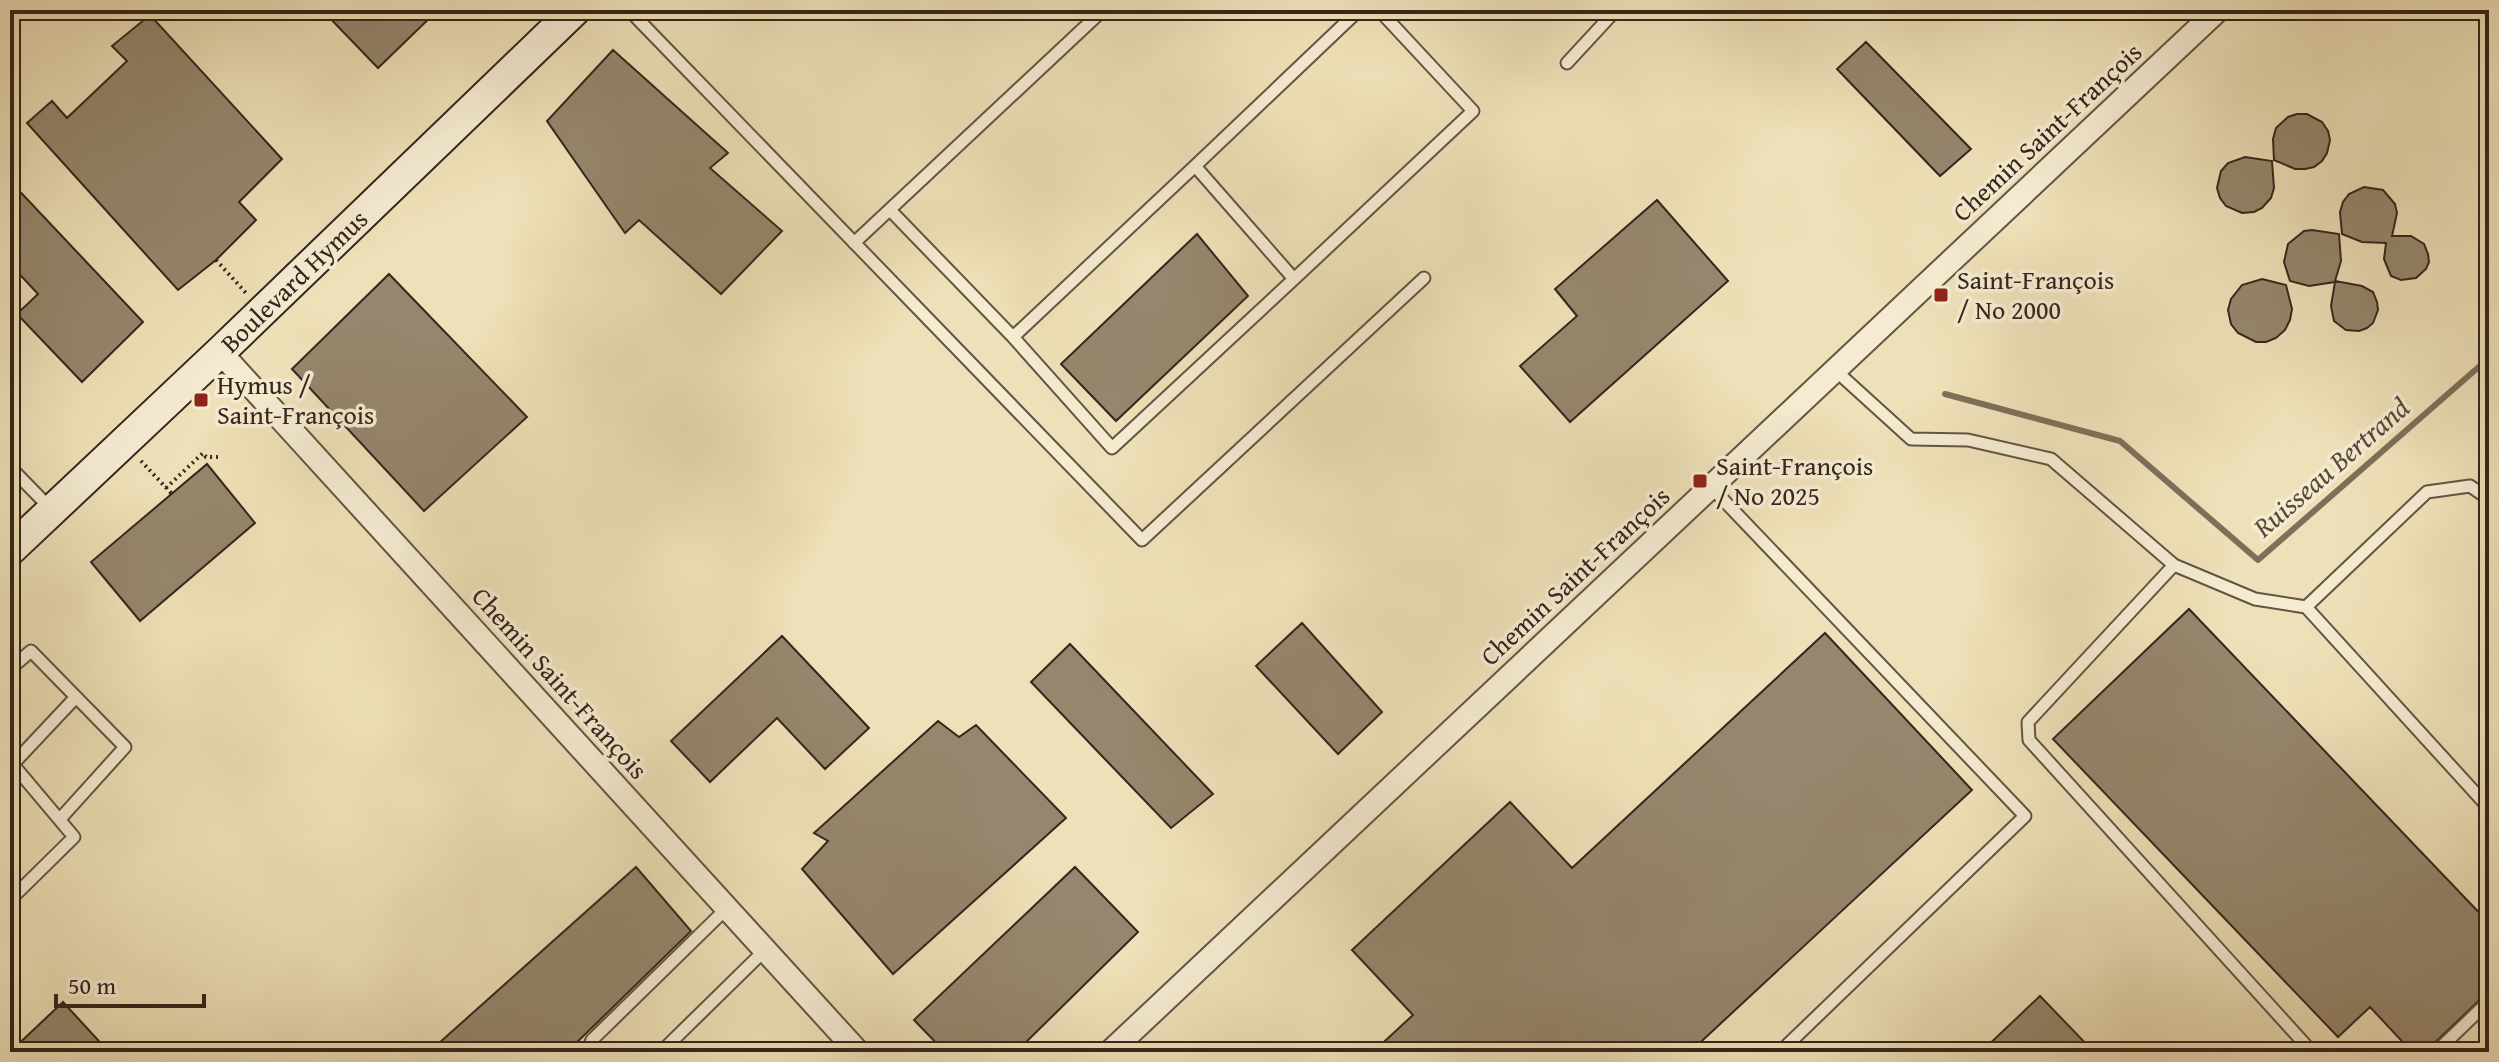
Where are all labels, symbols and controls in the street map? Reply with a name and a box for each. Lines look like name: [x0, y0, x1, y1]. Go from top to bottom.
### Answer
street label: Chemin Saint-François: [1943, 33, 2150, 230]
street label: Boulevard Hymus: [211, 200, 376, 361]
place label: Saint-François / No 2000: [1957, 260, 2114, 329]
marker: Saint-François / No 2000: [1932, 286, 1950, 304]
place label: Hymus / Saint-François: [217, 365, 374, 434]
water label: Ruisseau Bertrand: [2243, 387, 2418, 547]
marker: Hymus / Saint-François: [192, 391, 210, 409]
place label: Saint-François / No 2025: [1716, 446, 1873, 515]
marker: Saint-François / No 2025: [1691, 472, 1709, 490]
street label: Chemin Saint-François: [1471, 477, 1678, 674]
street label: Chemin Saint-François: [463, 578, 658, 788]
scale bar: [56, 958, 204, 1008]
text: 50 m: [68, 968, 116, 1003]

